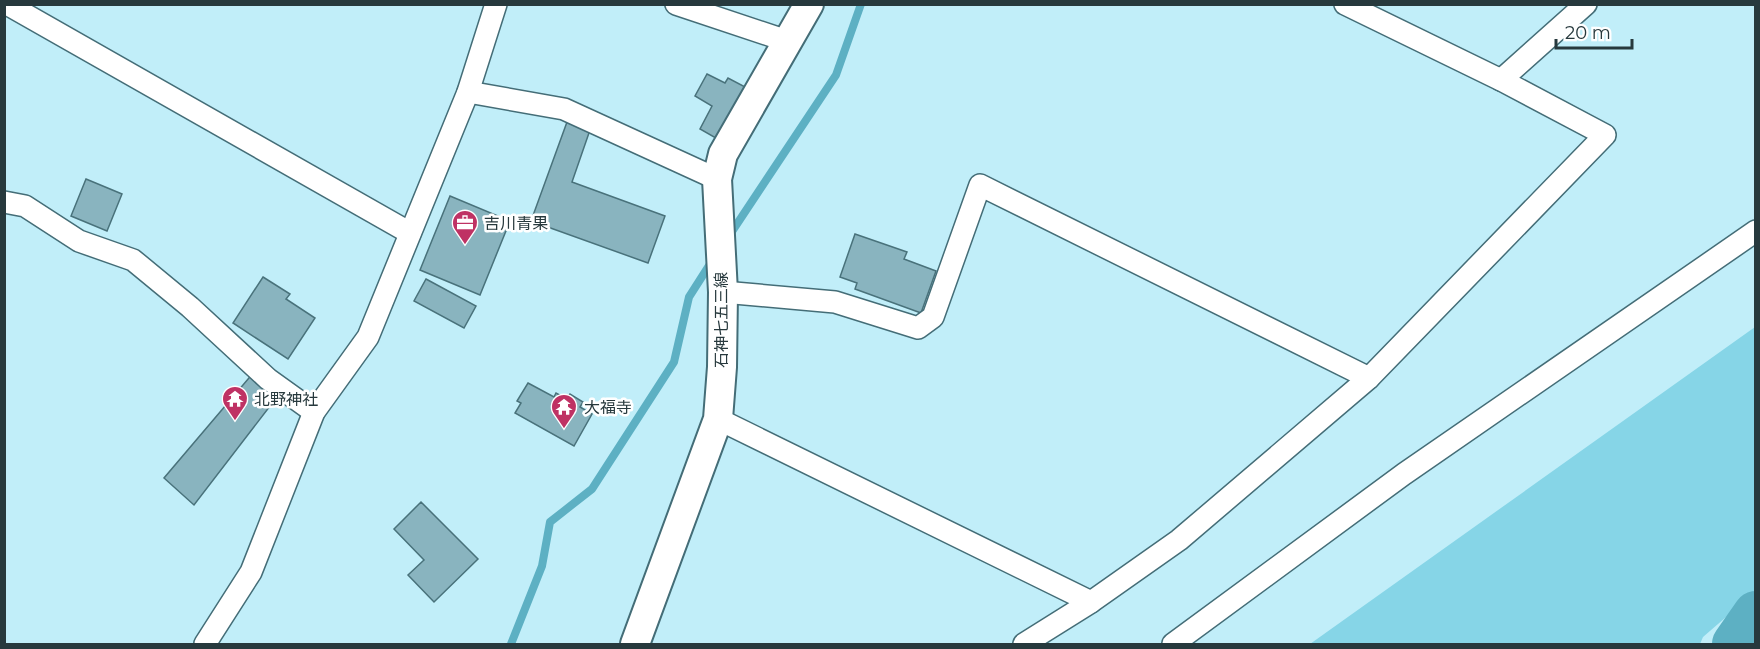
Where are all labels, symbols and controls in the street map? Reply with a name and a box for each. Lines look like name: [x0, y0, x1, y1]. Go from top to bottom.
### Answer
scale bar: [1556, 12, 1632, 50]
text: 20 m: [1565, 22, 1611, 44]
office icon: 吉川青果: [450, 208, 480, 246]
place label: 吉川青果: [484, 214, 548, 233]
street label: 石神七五三線: [712, 272, 731, 368]
temple icon: 北野神社: [220, 384, 250, 422]
place label: 北野神社: [254, 390, 318, 409]
temple icon: 大福寺: [549, 392, 579, 430]
place label: 大福寺: [584, 398, 632, 417]

